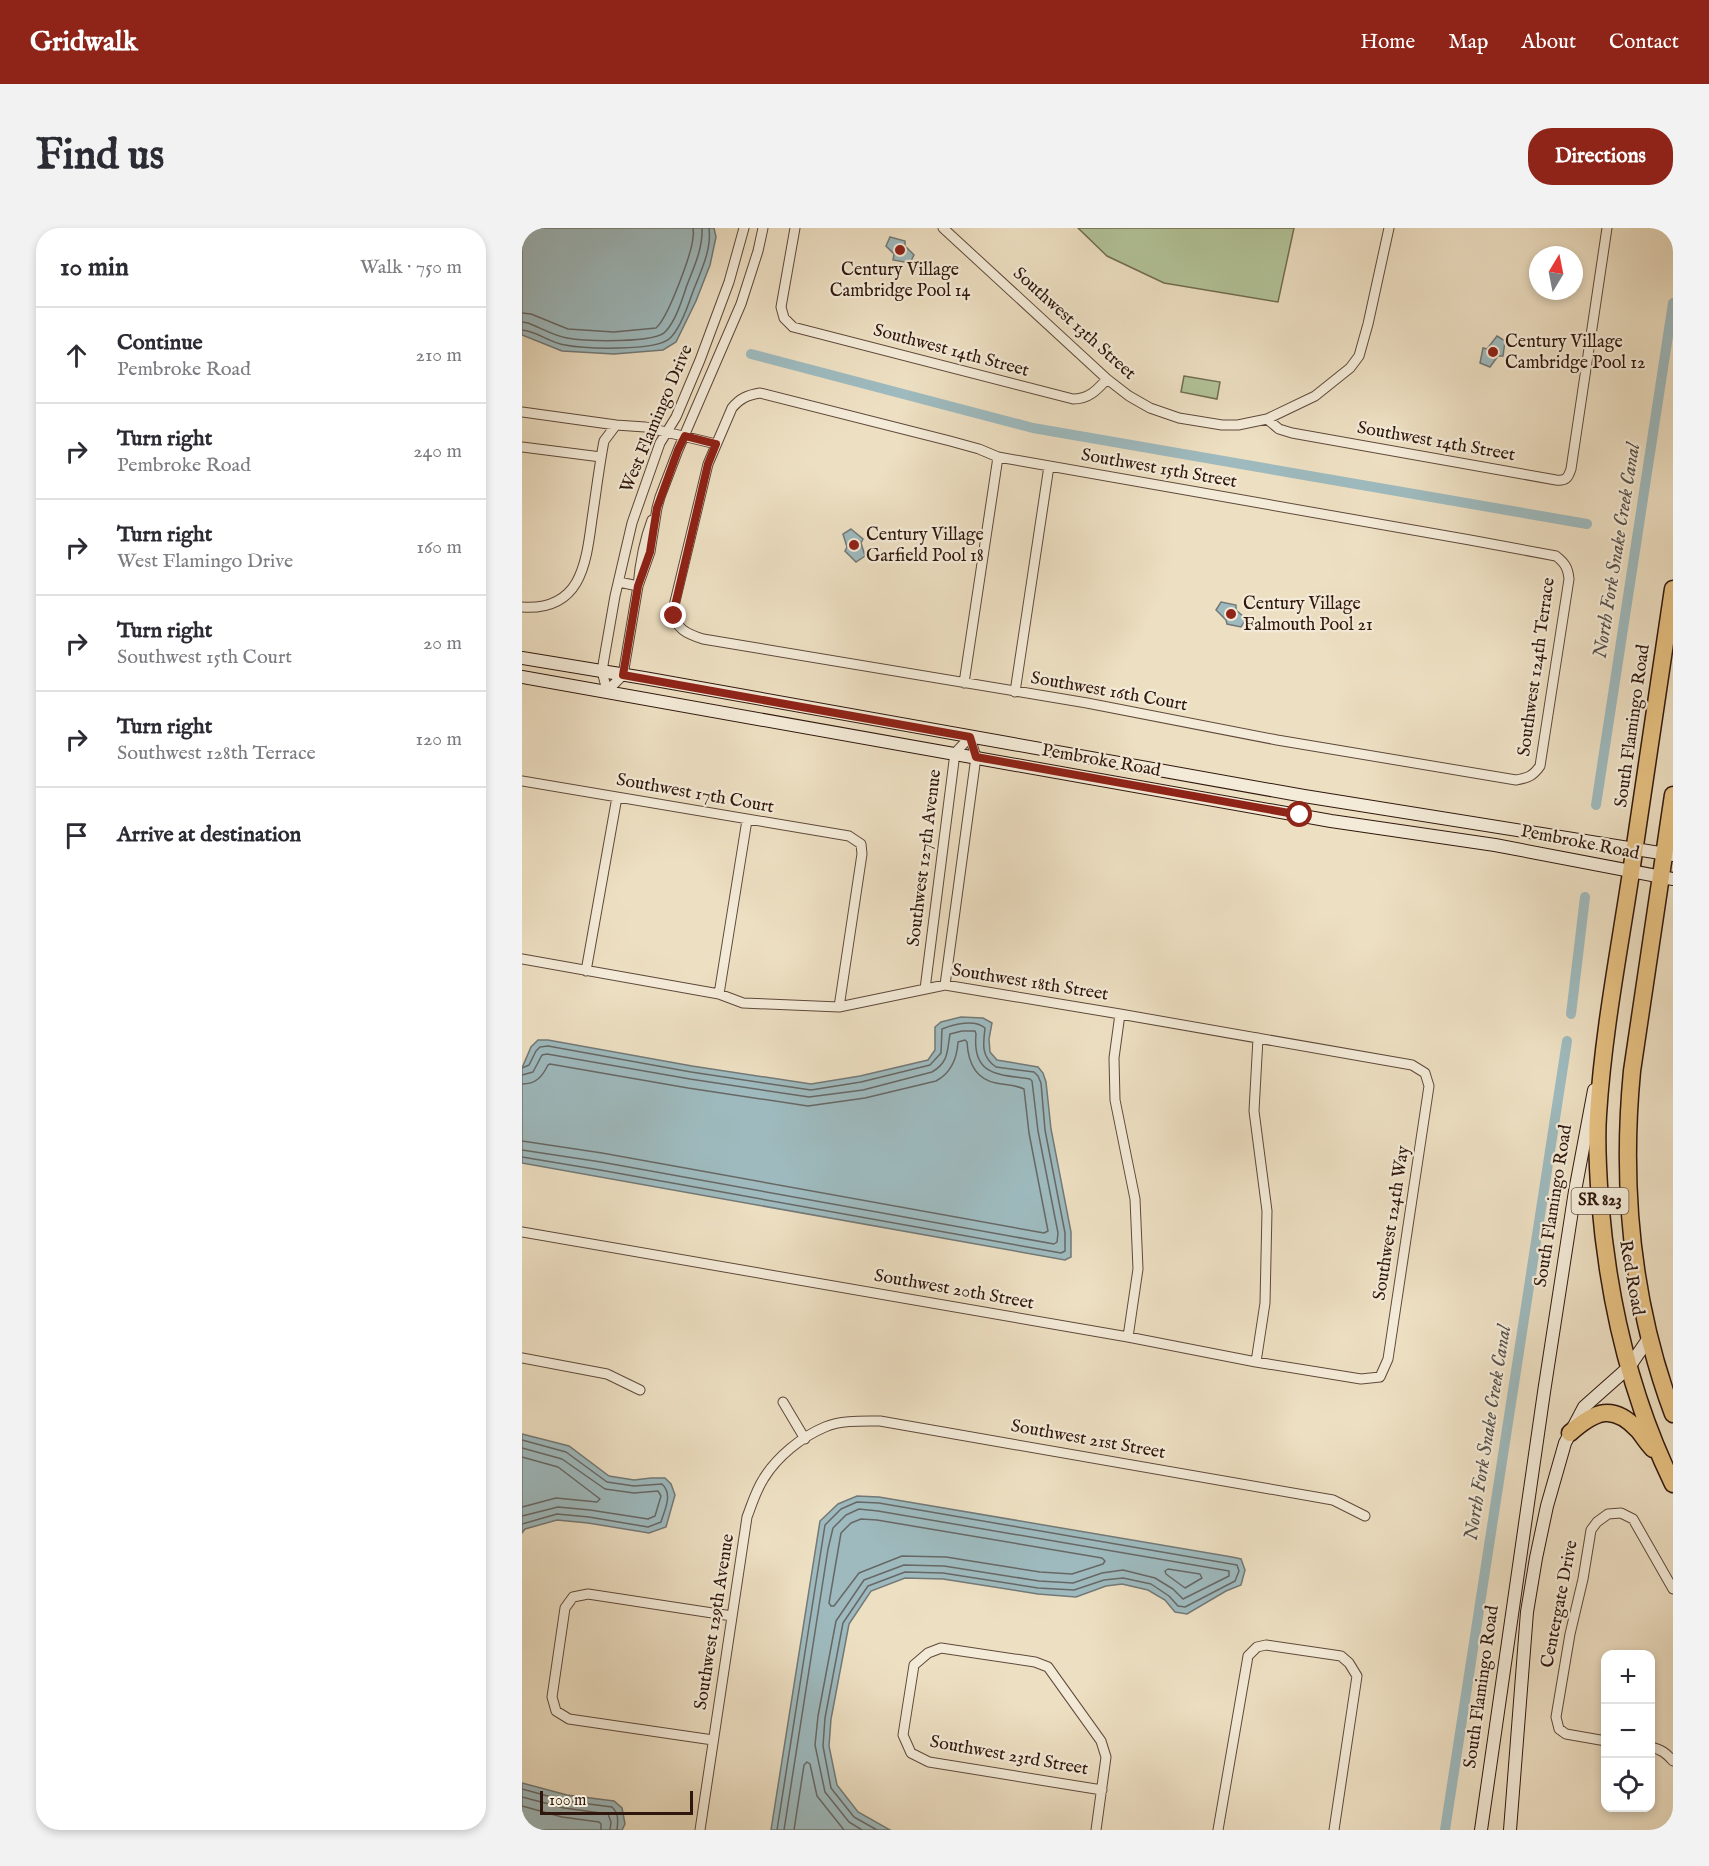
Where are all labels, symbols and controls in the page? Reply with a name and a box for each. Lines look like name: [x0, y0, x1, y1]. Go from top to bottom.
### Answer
text: Gridwalk: [30, 25, 138, 60]
text: Home: [1360, 29, 1415, 56]
text: Map: [1448, 29, 1488, 56]
text: About: [1521, 29, 1576, 56]
text: Contact: [1609, 29, 1679, 56]
button: Directions: [1528, 128, 1673, 185]
text: Find us: [36, 130, 164, 183]
marker: Century Village Cambridge Pool 14: [893, 243, 907, 257]
north arrow: [1529, 246, 1583, 300]
text: 10 min: [60, 251, 129, 284]
text: Walk · 750 m: [360, 255, 462, 280]
place label: Century Village Cambridge Pool 14: [830, 259, 971, 303]
street label: Southwest 13th Street: [1008, 263, 1140, 385]
street label: Southwest 14th Street: [871, 319, 1031, 383]
text: Continue: [117, 329, 203, 357]
place label: Century Village Cambridge Pool 12: [1505, 331, 1645, 375]
icon: ahead: [60, 339, 93, 372]
street label: West Flamingo Drive: [615, 341, 699, 497]
text: 210 m: [416, 343, 462, 368]
marker: Century Village Cambridge Pool 12: [1486, 345, 1500, 359]
text: Pembroke Road: [117, 357, 251, 382]
street label: Southwest 14th Street: [1355, 417, 1517, 467]
text: Turn right: [117, 425, 212, 453]
icon: right: [60, 435, 93, 468]
text: 240 m: [413, 439, 462, 464]
water label: North Fork Snake Creek Canal: [1588, 439, 1647, 660]
street label: Southwest 15th Street: [1079, 444, 1239, 494]
text: Pembroke Road: [117, 453, 251, 478]
text: Turn right: [117, 521, 212, 549]
place label: Century Village Garfield Pool 18: [866, 524, 984, 568]
icon: right: [60, 531, 93, 564]
text: 160 m: [416, 535, 462, 560]
marker: Century Village Garfield Pool 18: [847, 538, 861, 552]
text: West Flamingo Drive: [117, 549, 293, 574]
street label: Southwest 124th Terrace: [1513, 576, 1561, 758]
place label: Century Village Falmouth Pool 21: [1243, 593, 1373, 637]
route end: [660, 602, 686, 628]
marker: Century Village Falmouth Pool 21: [1224, 607, 1238, 621]
text: Turn right: [117, 617, 212, 645]
icon: right: [60, 627, 93, 660]
text: 20 m: [423, 631, 462, 656]
street label: South Flamingo Road: [1610, 643, 1656, 809]
text: Southwest 15th Court: [117, 645, 292, 670]
street label: Southwest 16th Court: [1029, 667, 1189, 717]
text: Turn right: [117, 713, 212, 741]
icon: right: [60, 723, 93, 756]
text: 120 m: [416, 727, 462, 752]
street label: Pembroke Road: [1040, 739, 1163, 783]
text: Southwest 128th Terrace: [117, 741, 316, 766]
street label: Southwest 127th Avenue: [903, 768, 947, 948]
street label: Southwest 17th Court: [614, 769, 776, 819]
route start: [1286, 801, 1312, 827]
icon: arrive: [60, 819, 93, 852]
street label: Pembroke Road: [1519, 820, 1642, 866]
text: Arrive at destination: [117, 821, 301, 849]
street label: Southwest 18th Street: [950, 959, 1110, 1007]
street label: South Flamingo Road: [1530, 1123, 1578, 1289]
street label: Southwest 124th Way: [1368, 1144, 1416, 1302]
road number: SR 823: [1572, 1188, 1628, 1214]
street label: Red Road: [1613, 1239, 1649, 1318]
street label: Southwest 20th Street: [872, 1265, 1036, 1315]
water label: North Fork Snake Creek Canal: [1459, 1321, 1518, 1542]
street label: Southwest 21st Street: [1009, 1415, 1167, 1465]
street label: Southwest 129th Avenue: [690, 1532, 740, 1712]
street label: Centergate Drive: [1536, 1538, 1584, 1670]
street label: South Flamingo Road: [1459, 1604, 1505, 1770]
map controls: [1601, 1650, 1655, 1812]
button: +: [1601, 1650, 1655, 1704]
button: −: [1601, 1704, 1655, 1758]
street label: Southwest 23rd Street: [928, 1731, 1090, 1781]
button: locate: [1601, 1758, 1655, 1812]
scale bar: [540, 1788, 693, 1816]
text: 100 m: [549, 1791, 586, 1811]

